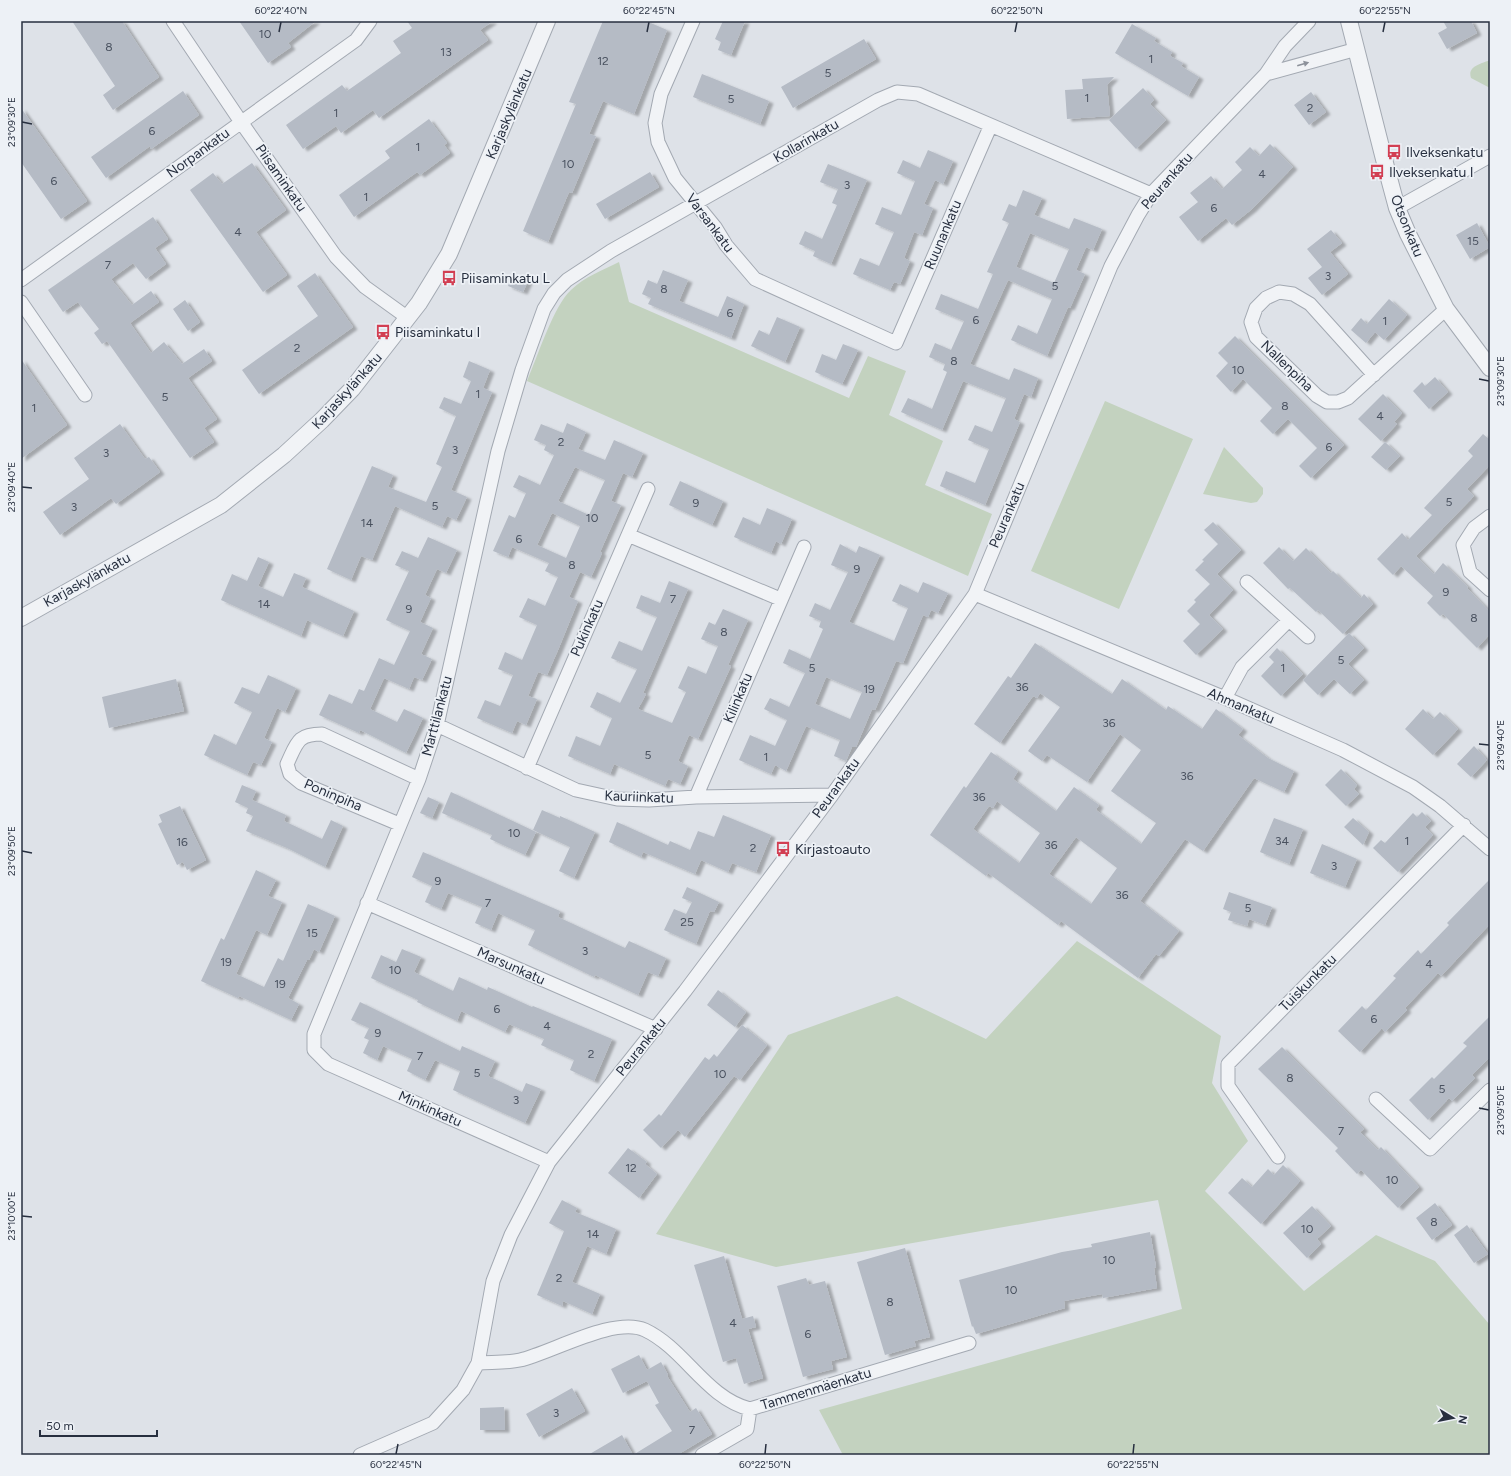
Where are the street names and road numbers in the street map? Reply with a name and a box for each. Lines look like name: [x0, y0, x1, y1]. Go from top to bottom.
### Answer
street label: Karjaskylänkatu: [482, 66, 536, 162]
street label: Kollarinkatu: [770, 116, 842, 166]
street label: Norpankatu: [163, 124, 233, 182]
street label: Piisaminkatu: [252, 141, 310, 215]
street label: Peurankatu: [1138, 149, 1196, 213]
street label: Varsankatu: [682, 190, 738, 256]
street label: Otsonkatu: [1387, 192, 1427, 260]
street label: Ruunankatu: [921, 198, 965, 272]
street label: Nallenpiha: [1257, 337, 1317, 395]
street label: Karjaskylänkatu: [308, 349, 386, 433]
street label: Peurankatu: [986, 479, 1028, 551]
street label: Karjaskylänkatu: [41, 549, 133, 611]
street label: Pukinkatu: [567, 597, 607, 659]
street label: Kilinkatu: [720, 670, 756, 726]
street label: Marttilankatu: [418, 674, 456, 758]
street label: Ahmankatu: [1205, 684, 1277, 728]
street label: Peurankatu: [809, 755, 863, 821]
street label: Poninpiha: [301, 775, 365, 815]
street label: Kauriinkatu: [604, 787, 674, 807]
street label: Marsunkatu: [474, 943, 548, 989]
street label: Tuiskunkatu: [1276, 951, 1340, 1015]
street label: Peurankatu: [612, 1014, 670, 1080]
street label: Minkinkatu: [396, 1087, 464, 1131]
street label: Tammenmäenkatu: [759, 1364, 873, 1414]

